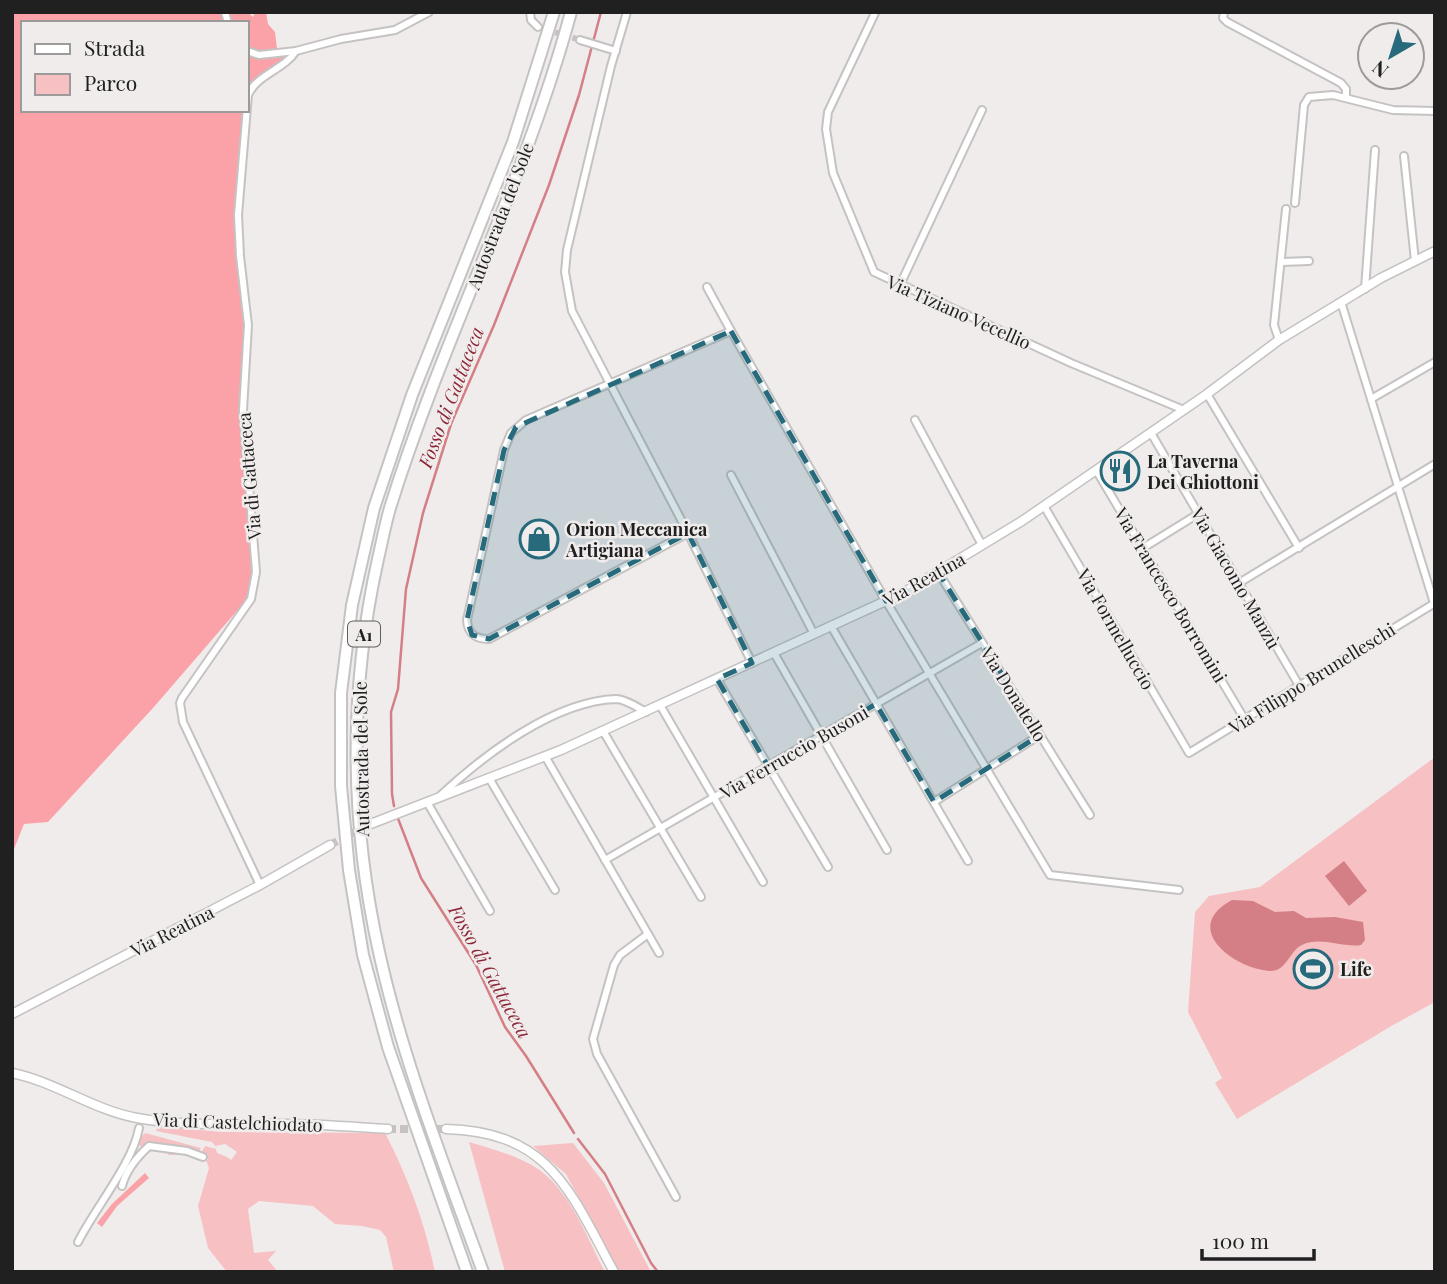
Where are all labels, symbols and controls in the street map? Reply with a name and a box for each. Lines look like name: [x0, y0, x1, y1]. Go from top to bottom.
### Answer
legend: [21, 21, 248, 112]
north arrow: [1356, 21, 1426, 91]
text: Strada: [84, 33, 146, 61]
text: N: [1366, 55, 1393, 84]
text: Parco: [84, 68, 137, 96]
street label: Autostrada del Sole: [461, 139, 539, 294]
street label: Via Tiziano Vecellio: [882, 269, 1035, 355]
water label: Fosso di Gattaceca: [411, 323, 489, 472]
street label: Via di Gattaceca: [231, 411, 267, 542]
place label: La Taverna Dei Ghiottoni: [1147, 449, 1259, 494]
restaurant icon: La Taverna Dei Ghiottoni: [1099, 450, 1141, 492]
street label: Via Francesco Borromini: [1109, 502, 1233, 687]
street label: Via Giacomo Manzù: [1185, 502, 1287, 654]
place label: Orion Meccanica Artigiana: [565, 517, 708, 562]
shop icon: Orion Meccanica Artigiana: [518, 518, 560, 560]
street label: Via Reatina: [878, 547, 969, 612]
street label: Via Formelluccio: [1071, 563, 1160, 694]
street label: Via Filippo Brunelleschi: [1223, 617, 1400, 740]
road number: A1: [348, 622, 380, 646]
street label: Via Donatello: [975, 641, 1053, 746]
street label: Autostrada del Sole: [348, 681, 374, 838]
street label: Via Ferruccio Busoni: [715, 700, 873, 805]
water label: Fosso di Gattaceca: [443, 899, 539, 1043]
street label: Via Reatina: [125, 900, 218, 963]
sports icon: Life: [1292, 948, 1334, 990]
place label: Life: [1340, 957, 1372, 981]
street label: Via di Castelchiodato: [152, 1107, 323, 1137]
scale bar: [1202, 1218, 1314, 1262]
text: 100 m: [1212, 1226, 1269, 1254]

